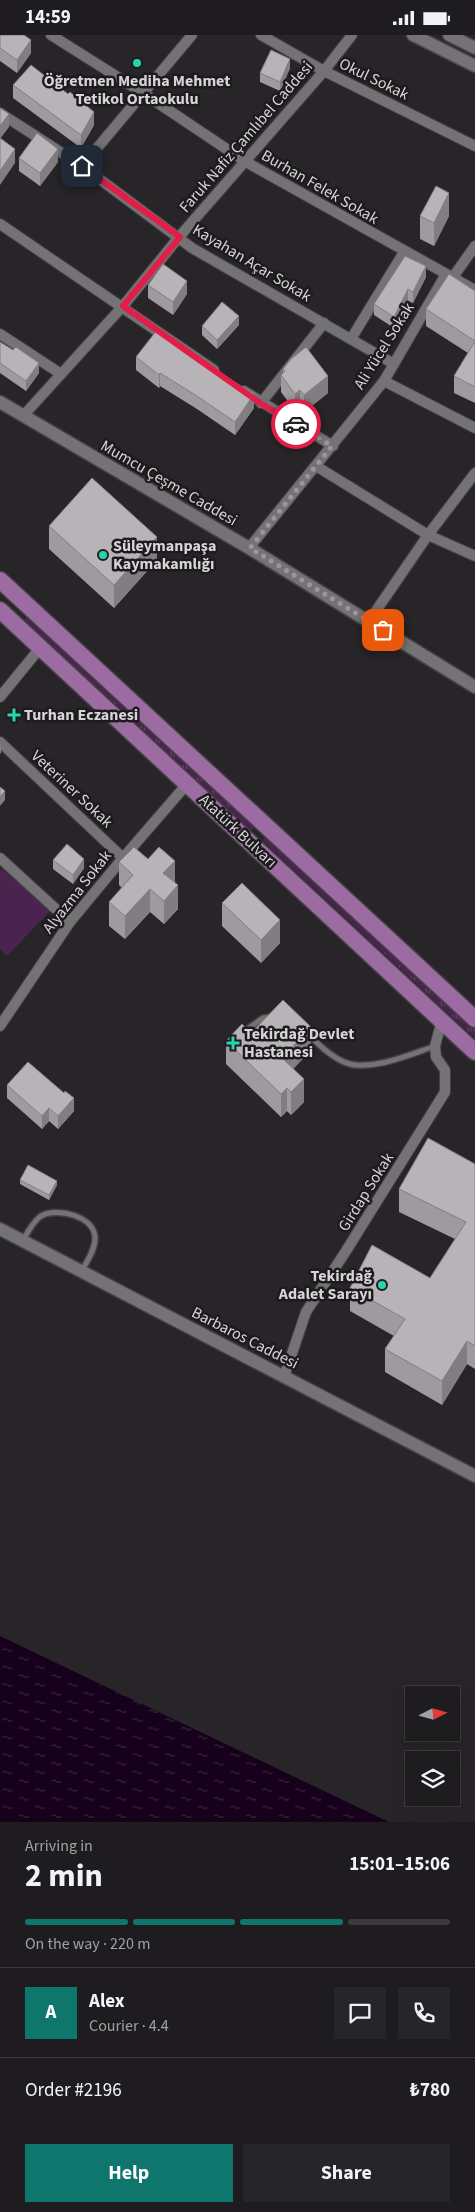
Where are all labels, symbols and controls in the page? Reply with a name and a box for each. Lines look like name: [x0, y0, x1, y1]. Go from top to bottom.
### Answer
text: 14:59: [25, 4, 71, 31]
street label: Okul Sokak: [335, 53, 413, 105]
marker: Öğretmen Mediha Mehmet Tetikol Ortaokulu: [131, 57, 143, 69]
street label: Faruk Nafiz Çamlıbel Caddesi: [174, 57, 318, 217]
place label: Öğretmen Mediha Mehmet Tetikol Ortaokulu: [44, 70, 230, 110]
street label: Burhan Felek Sokak: [257, 144, 383, 230]
pin: [61, 145, 103, 187]
icon: home: [68, 152, 96, 180]
street label: Kayahan Açar Sokak: [189, 219, 316, 307]
street label: Ali Yücel Sokak: [348, 298, 420, 394]
courier: [271, 399, 321, 449]
icon: car: [282, 410, 310, 438]
street label: Mumcu Çeşme Caddesi: [97, 435, 241, 531]
place label: Süleymanpaşa Kaymakamlığı: [113, 535, 216, 575]
marker: Süleymanpaşa Kaymakamlığı: [97, 549, 109, 561]
pin: [362, 609, 404, 651]
icon: bag: [369, 616, 397, 644]
place label: Turhan Eczanesi: [24, 704, 138, 726]
marker: Turhan Eczanesi: [8, 709, 20, 721]
street label: Veteriner Sokak: [26, 745, 118, 833]
street label: Atatürk Bulvarı: [194, 789, 282, 873]
street label: Alyazma Sokak: [37, 846, 117, 938]
place label: Tekirdağ Devlet Hastanesi: [244, 1023, 354, 1063]
marker: Tekirdağ Devlet Hastanesi: [226, 1036, 240, 1050]
street label: Girdap Sokak: [333, 1148, 399, 1236]
place label: Tekirdağ Adalet Sarayı: [278, 1265, 372, 1305]
marker: Tekirdağ Adalet Sarayı: [376, 1279, 388, 1291]
street label: Barbaros Caddesi: [188, 1302, 302, 1374]
north arrow: [405, 1686, 460, 1741]
map controls: [405, 1686, 460, 1806]
button: layers: [405, 1751, 460, 1806]
text: Arriving in: [25, 1835, 93, 1857]
text: 15:01–15:06: [349, 1851, 450, 1878]
text: 2 min: [25, 1853, 103, 1899]
text: On the way · 220 m: [25, 1933, 150, 1955]
button: chat: [334, 1987, 386, 2039]
button: phone: [398, 1987, 450, 2039]
text: Alex: [89, 1988, 125, 2015]
text: A: [46, 1999, 56, 2026]
text: Courier · 4.4: [89, 2015, 169, 2037]
text: Order #2196: [25, 2077, 122, 2104]
text: ₺780: [410, 2077, 450, 2104]
button: Help: [25, 2144, 233, 2202]
button: Share: [243, 2144, 450, 2202]

